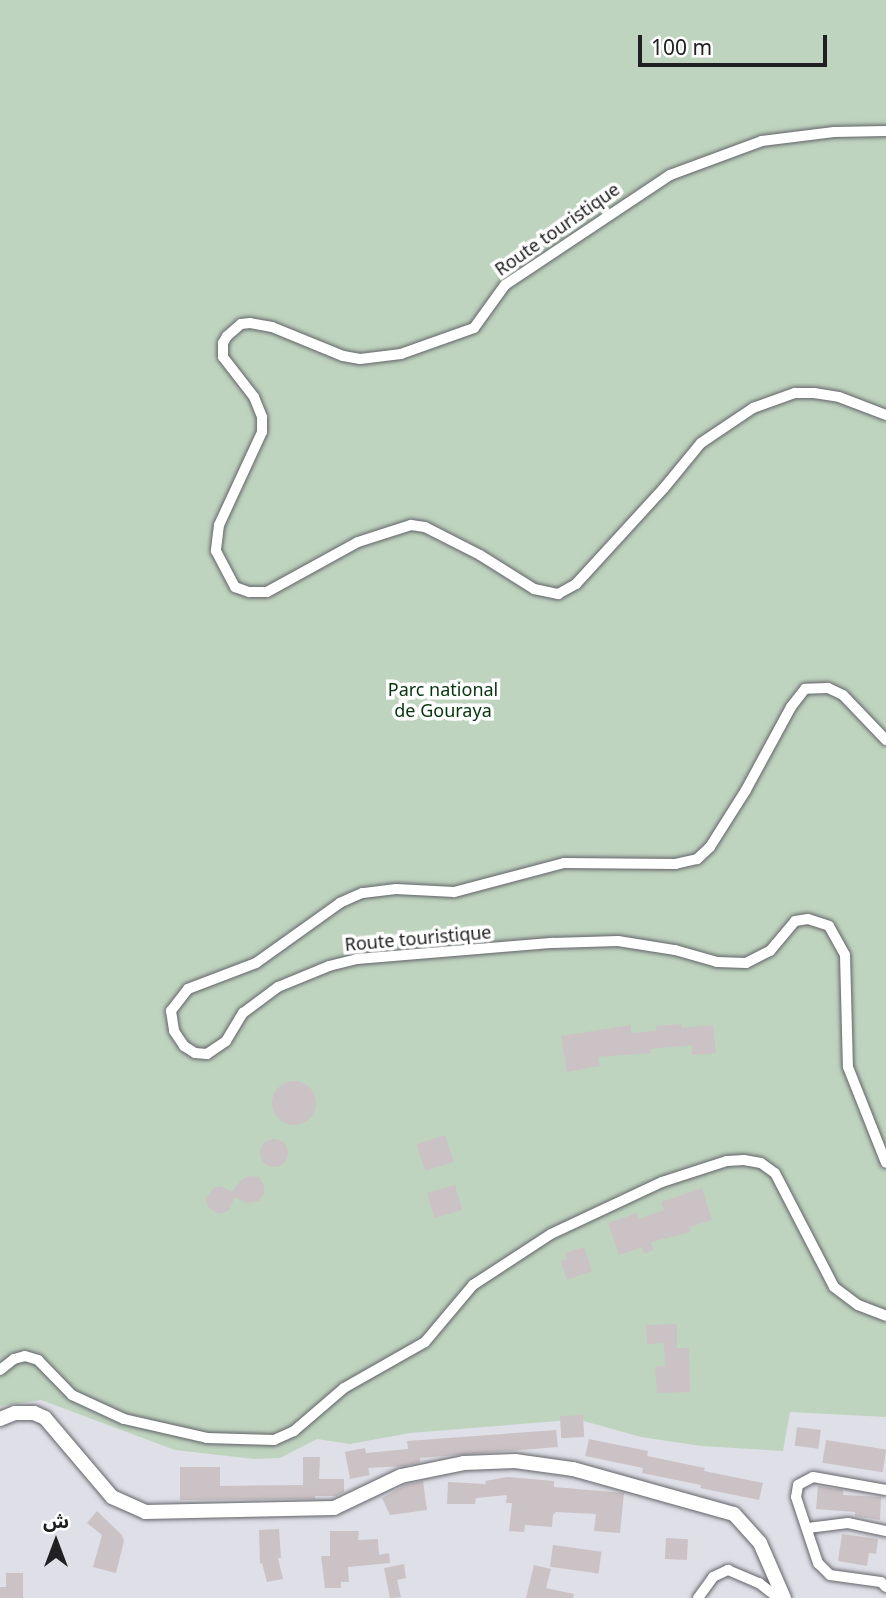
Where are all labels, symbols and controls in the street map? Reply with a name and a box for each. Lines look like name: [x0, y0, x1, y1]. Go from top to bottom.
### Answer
scale bar: [641, 21, 830, 65]
text: 100 m: [651, 33, 712, 61]
street label: Route touristique: [490, 178, 624, 280]
park label: Parc national de Gouraya: [388, 679, 498, 722]
street label: Route touristique: [344, 921, 492, 955]
north arrow: [21, 1507, 91, 1577]
text: ش: [43, 1508, 69, 1534]

